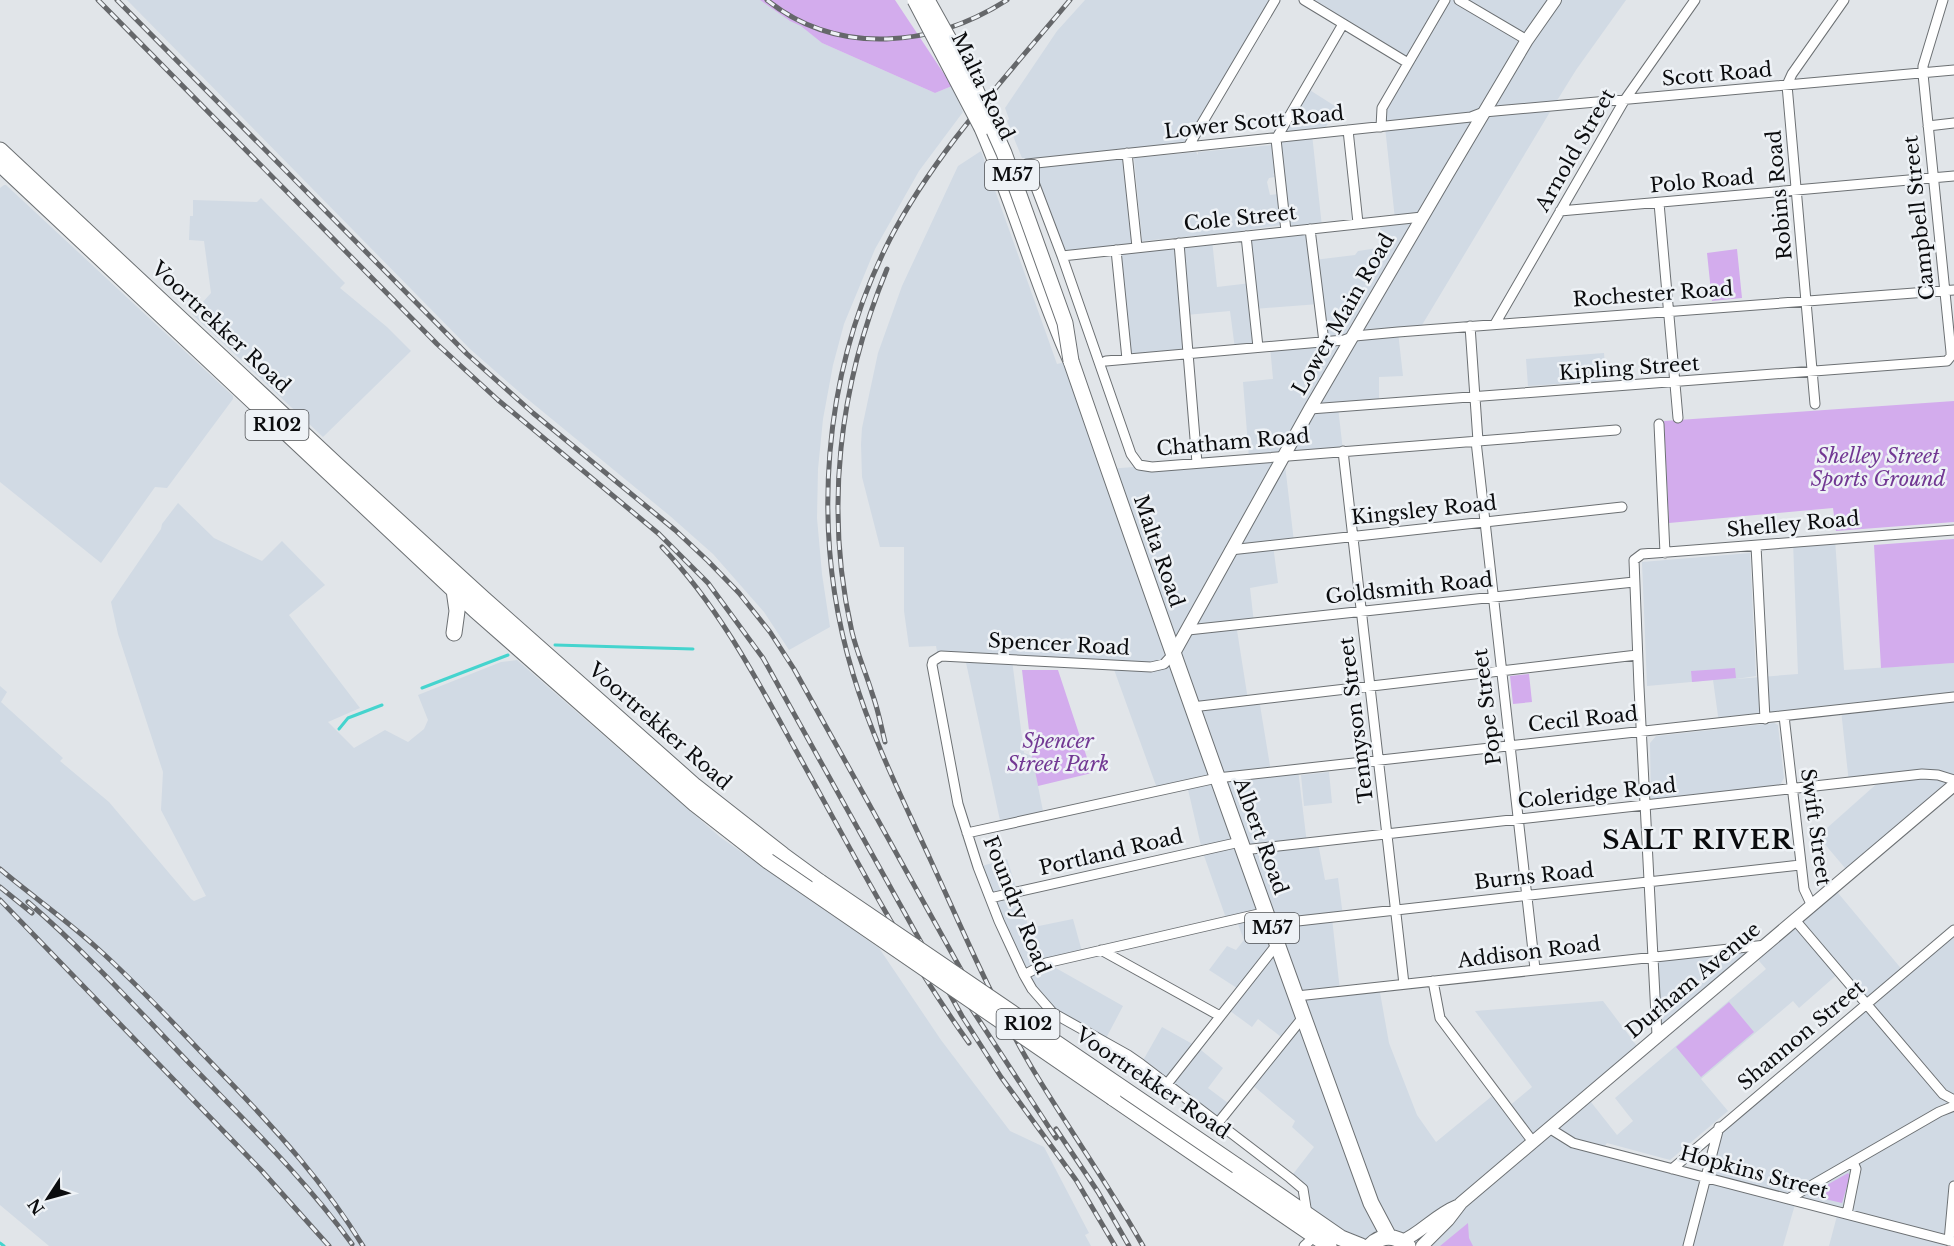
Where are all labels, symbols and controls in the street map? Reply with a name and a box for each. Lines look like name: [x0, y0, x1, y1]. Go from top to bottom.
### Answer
street label: Malta Road: [947, 28, 1019, 144]
street label: Scott Road: [1661, 57, 1773, 91]
street label: Arnold Street: [1530, 84, 1620, 217]
street label: Lower Scott Road: [1163, 101, 1345, 143]
street label: Robins Road: [1761, 129, 1797, 261]
street label: Campbell Street: [1898, 134, 1940, 302]
road number: M57: [985, 160, 1039, 190]
street label: Polo Road: [1649, 164, 1755, 198]
street label: Cole Street: [1183, 200, 1298, 236]
street label: Lower Main Road: [1287, 229, 1399, 399]
street label: Voortrekker Road: [146, 256, 296, 398]
street label: Rochester Road: [1572, 276, 1734, 312]
street label: Kipling Street: [1558, 351, 1700, 385]
road number: R102: [246, 410, 308, 440]
street label: Chatham Road: [1155, 423, 1311, 461]
park label: Shelley Street Sports Ground: [1811, 444, 1946, 491]
street label: Kingsley Road: [1350, 490, 1498, 530]
street label: Malta Road: [1129, 492, 1189, 610]
street label: Shelley Road: [1725, 506, 1861, 542]
street label: Goldsmith Road: [1324, 567, 1494, 609]
street label: Spencer Road: [988, 628, 1130, 660]
street label: Tennyson Street: [1334, 635, 1378, 804]
street label: Pope Street: [1468, 647, 1506, 767]
street label: Voortrekker Road: [583, 657, 736, 795]
street label: Cecil Road: [1527, 701, 1639, 737]
park label: Spencer Street Park: [1007, 729, 1109, 776]
street label: Swift Street: [1796, 767, 1836, 888]
street label: Albert Road: [1228, 773, 1293, 898]
street label: Coleridge Road: [1517, 773, 1677, 813]
street label: Portland Road: [1037, 824, 1185, 880]
district label: SALT RIVER: [1602, 824, 1794, 856]
street label: Foundry Road: [978, 832, 1056, 978]
street label: Burns Road: [1473, 858, 1595, 894]
road number: M57: [1245, 913, 1299, 943]
street label: Durham Avenue: [1621, 917, 1765, 1043]
street label: Addison Road: [1455, 931, 1602, 973]
street label: Shannon Street: [1733, 975, 1870, 1095]
road number: R102: [996, 1009, 1060, 1039]
street label: Voortrekker Road: [1070, 1022, 1235, 1144]
street label: Hopkins Street: [1677, 1141, 1831, 1203]
north arrow: [18, 1168, 78, 1228]
text: N: [23, 1195, 48, 1219]

